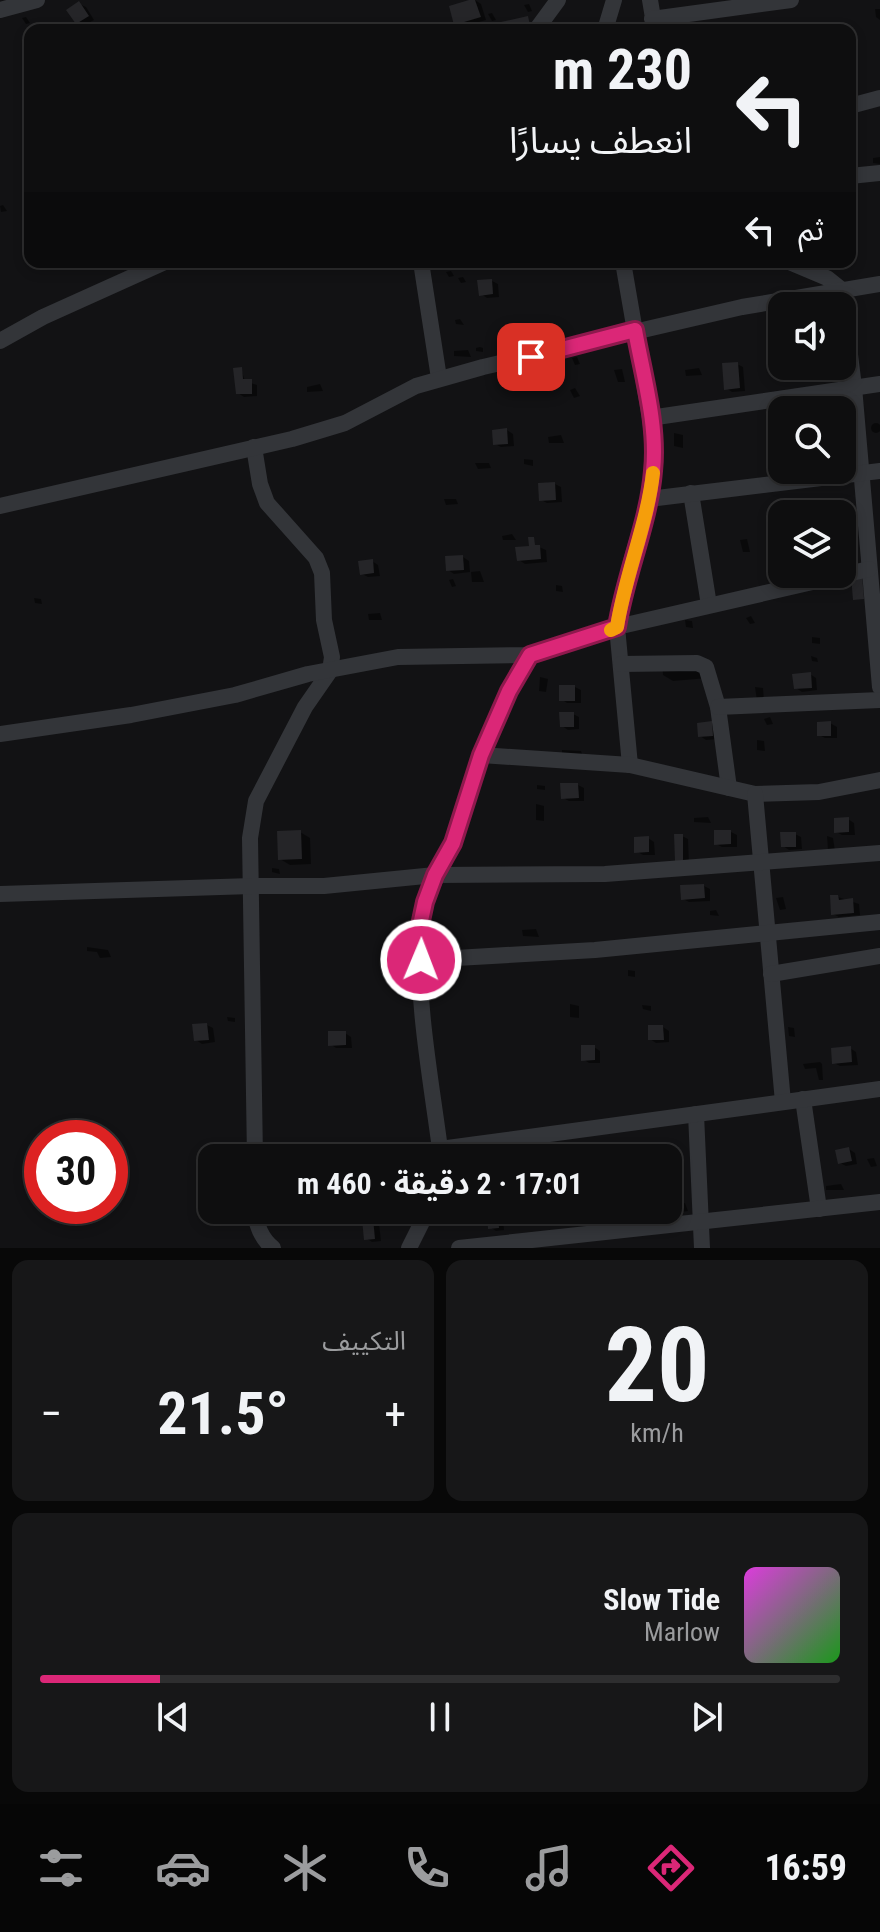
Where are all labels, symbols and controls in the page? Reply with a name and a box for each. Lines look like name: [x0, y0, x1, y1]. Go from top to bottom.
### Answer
text: 230 m: [553, 37, 692, 103]
icon: left: [720, 56, 824, 160]
text: انعطف يسارًا: [509, 120, 692, 162]
icon: left: [738, 208, 782, 252]
text: ثم: [798, 212, 824, 247]
map controls: [768, 292, 856, 588]
button: sound: [768, 292, 856, 380]
pin: [497, 323, 565, 391]
icon: arrive: [509, 335, 553, 379]
button: search: [768, 396, 856, 484]
button: layers: [768, 500, 856, 588]
position arrow: [379, 918, 463, 1002]
speed limit sign: 30: [24, 1120, 128, 1224]
text: 17:01 · 2 دقيقة · 460 m: [297, 1166, 583, 1201]
text: 20: [604, 1305, 710, 1426]
text: التكييف: [322, 1326, 406, 1356]
text: 21.5°: [157, 1378, 289, 1449]
text: −: [40, 1388, 62, 1440]
text: +: [384, 1388, 406, 1440]
text: km/h: [630, 1418, 684, 1448]
text: Slow Tide: [603, 1582, 720, 1617]
text: Marlow: [644, 1617, 720, 1647]
icon: previous: [151, 1695, 195, 1739]
icon: pause: [418, 1695, 462, 1739]
icon: next: [685, 1695, 729, 1739]
icon: filters: [33, 1840, 89, 1896]
icon: car: [155, 1840, 211, 1896]
icon: climate: [277, 1840, 333, 1896]
icon: phone: [399, 1840, 455, 1896]
icon: music: [521, 1840, 577, 1896]
icon: directions: [643, 1840, 699, 1896]
text: 16:59: [764, 1847, 847, 1889]

